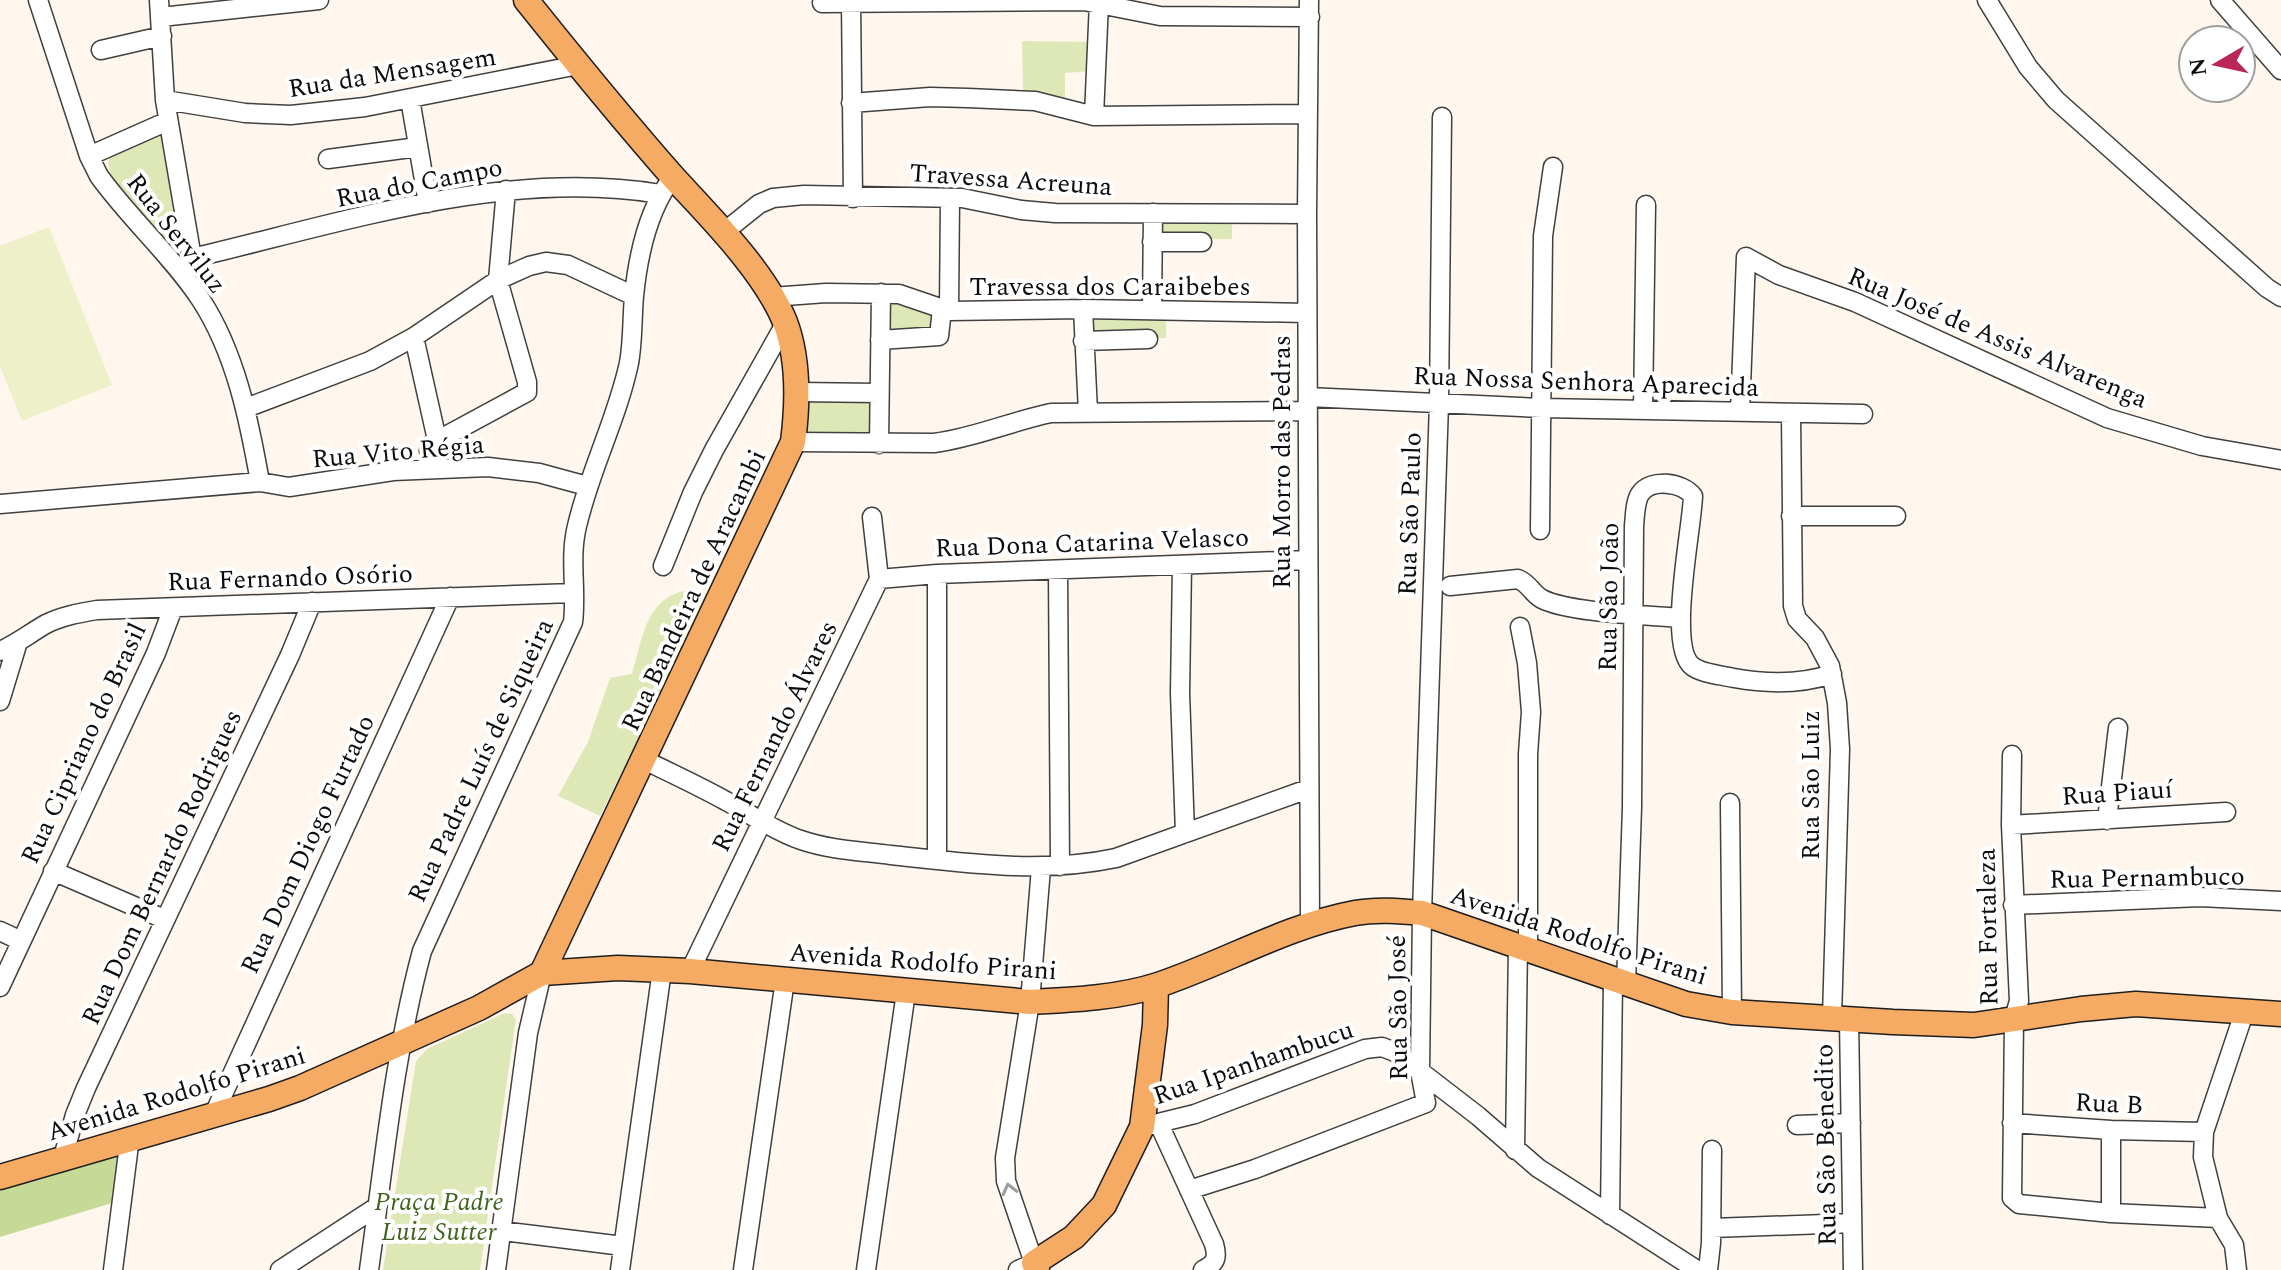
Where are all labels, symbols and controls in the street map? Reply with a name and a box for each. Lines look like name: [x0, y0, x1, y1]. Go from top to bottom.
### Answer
north arrow: [2177, 24, 2257, 104]
street label: Rua da Mensagem: [285, 37, 499, 109]
text: N: [2181, 55, 2216, 78]
street label: Rua do Campo: [332, 147, 506, 219]
street label: Travessa Acreuna: [908, 153, 1114, 207]
street label: Rua Serviluz: [116, 165, 236, 303]
street label: Rua José de Assis Alvarenga: [1841, 256, 2154, 419]
street label: Travessa dos Caraibebes: [969, 267, 1251, 307]
street label: Rua Morro das Pedras: [1262, 335, 1302, 589]
street label: Rua Nossa Senhora Aparecida: [1412, 356, 1760, 408]
street label: Rua Vito Régia: [310, 425, 486, 479]
street label: Rua São Paulo: [1387, 432, 1433, 596]
street label: Rua Bandeira de Aracambi: [611, 443, 777, 738]
street label: Rua Dona Catarina Velasco: [934, 518, 1250, 568]
street label: Rua São João: [1588, 522, 1630, 672]
street label: Rua Fernando Osório: [167, 554, 414, 602]
street label: Rua Padre Luís de Siqueira: [397, 612, 565, 909]
street label: Rua Fernando Álvares: [701, 614, 848, 859]
street label: Rua Cipriano do Brasil: [10, 616, 157, 871]
street label: Rua Dom Bernardo Rodrigues: [71, 703, 253, 1032]
street label: Rua Dom Diogo Furtado: [230, 708, 386, 981]
street label: Rua São Luiz: [1791, 710, 1831, 860]
street label: Rua Piauí: [2060, 769, 2176, 817]
street label: Rua Fortaleza: [1967, 847, 2009, 1006]
street label: Rua Pernambuco: [2049, 856, 2245, 900]
street label: Avenida Rodolfo Pirani: [1445, 875, 1713, 996]
street label: Avenida Rodolfo Pirani: [788, 933, 1058, 991]
street label: Rua São José: [1377, 935, 1419, 1081]
street label: Rua Ipanhambucu: [1148, 1010, 1359, 1116]
street label: Avenida Rodolfo Pirani: [42, 1036, 311, 1152]
street label: Rua São Benedito: [1804, 1044, 1848, 1246]
street label: Rua B: [2074, 1082, 2144, 1126]
park label: Praça Padre Luiz Sutter: [374, 1182, 504, 1252]
one-way arrow: [1001, 1183, 1018, 1196]

